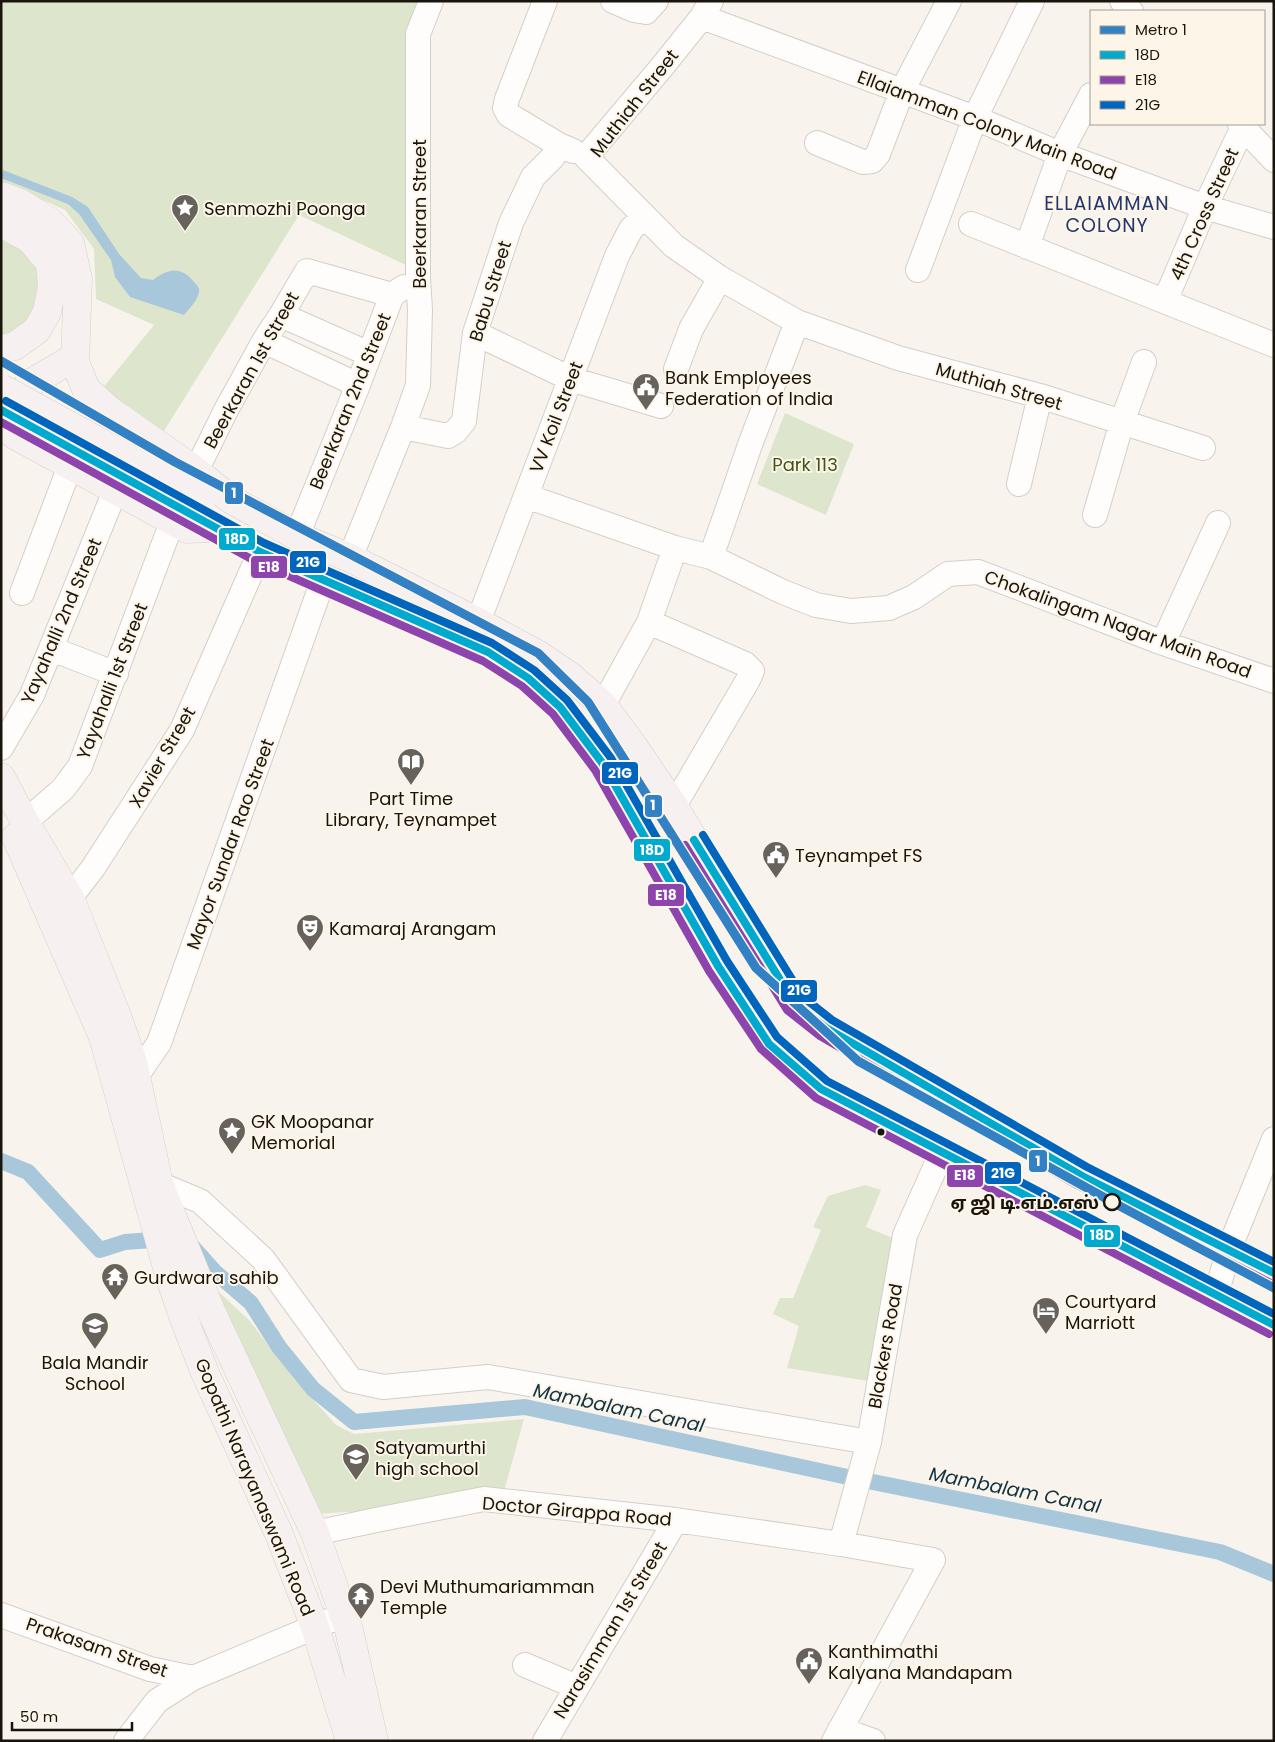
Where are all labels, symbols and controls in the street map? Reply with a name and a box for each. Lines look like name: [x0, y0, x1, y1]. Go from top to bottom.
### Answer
legend: [1090, 10, 1265, 125]
text: Metro 1: [1135, 19, 1187, 40]
street label: Muthiah Street: [584, 44, 684, 162]
text: 18D: [1135, 44, 1160, 65]
street label: Ellaiamman Colony Main Road: [854, 64, 1120, 186]
text: E18: [1135, 69, 1157, 90]
text: 21G: [1135, 94, 1160, 115]
street label: Beerkaran Street: [407, 139, 432, 289]
street label: 4th Cross Street: [1164, 144, 1244, 284]
district label: ELLAIAMMAN COLONY: [1044, 190, 1170, 239]
place icon: Senmozhi Poonga: [170, 193, 200, 232]
place label: Senmozhi Poonga: [204, 196, 366, 221]
street label: Babu Street: [463, 237, 517, 345]
street label: Beerkaran 1st Street: [197, 287, 305, 453]
street label: Beerkaran 2nd Street: [303, 309, 397, 493]
street label: Muthiah Street: [933, 356, 1065, 416]
street label: VV Koil Street: [523, 358, 589, 476]
place label: Bank Employees Federation of India: [665, 365, 833, 411]
public building icon: Bank Employees Federation of India: [631, 372, 661, 411]
park label: Park 113: [772, 452, 838, 477]
line badge: 1: [224, 481, 244, 505]
text: 1: [231, 483, 237, 503]
line badge: 18D: [218, 527, 256, 551]
text: 18D: [225, 529, 249, 549]
street label: Yayahalli 2nd Street: [15, 534, 107, 708]
line badge: 21G: [289, 550, 327, 574]
text: 21G: [296, 552, 320, 572]
line badge: E18: [250, 555, 288, 579]
text: E18: [258, 557, 280, 577]
street label: Chokalingam Nagar Main Road: [981, 564, 1255, 684]
street label: Yayahalli 1st Street: [71, 599, 153, 763]
street label: Xavier Street: [123, 702, 201, 812]
street label: Mayor Sundar Rao Street: [180, 735, 280, 953]
library icon: Part Time Library, Teynampet: [396, 747, 426, 786]
line badge: 21G: [601, 761, 639, 785]
text: 21G: [608, 763, 632, 783]
place label: Part Time Library, Teynampet: [325, 786, 497, 832]
line badge: 1: [644, 794, 663, 818]
text: 1: [650, 795, 656, 815]
line badge: 18D: [633, 838, 671, 862]
text: 18D: [640, 840, 664, 860]
public building icon: Teynampet FS: [761, 840, 791, 879]
place label: Teynampet FS: [795, 843, 923, 868]
line badge: E18: [647, 883, 685, 907]
text: E18: [655, 885, 677, 905]
theatre icon: Kamaraj Arangam: [295, 913, 325, 952]
place label: Kamaraj Arangam: [329, 916, 496, 941]
line badge: 21G: [780, 979, 818, 1003]
text: 21G: [787, 980, 811, 1000]
place label: GK Moopanar Memorial: [251, 1109, 374, 1155]
place icon: GK Moopanar Memorial: [217, 1116, 247, 1155]
unlabelled marker: [876, 1127, 886, 1137]
line badge: 1: [1028, 1149, 1048, 1173]
text: 1: [1035, 1151, 1041, 1171]
line badge: 21G: [984, 1161, 1022, 1185]
text: 21G: [991, 1163, 1015, 1183]
line badge: E18: [946, 1164, 984, 1188]
text: E18: [954, 1165, 976, 1185]
place label: ஏ ஜி டி.எம்.எஸ்: [951, 1190, 1099, 1215]
marker: ஏ ஜி டி.எம்.எஸ்: [1103, 1193, 1121, 1211]
line badge: 18D: [1083, 1224, 1121, 1248]
text: 18D: [1090, 1225, 1114, 1245]
temple icon: Gurdwara sahib: [100, 1262, 130, 1301]
place label: Gurdwara sahib: [134, 1265, 279, 1290]
street label: Blackers Road: [862, 1281, 908, 1411]
place label: Courtyard Marriott: [1065, 1289, 1156, 1335]
hotel icon: Courtyard Marriott: [1031, 1296, 1061, 1335]
school or university icon: Bala Mandir School: [80, 1311, 110, 1350]
place label: Bala Mandir School: [41, 1350, 149, 1396]
street label: Gopathi Narayanaswami Road: [189, 1354, 321, 1620]
water label: Mambalam Canal: [531, 1377, 707, 1439]
place label: Satyamurthi high school: [375, 1435, 486, 1481]
school or university icon: Satyamurthi high school: [341, 1442, 371, 1481]
water label: Mambalam Canal: [927, 1460, 1103, 1520]
street label: Doctor Girappa Road: [481, 1490, 673, 1532]
street label: Narasimman 1st Street: [547, 1537, 673, 1723]
place label: Devi Muthumariamman Temple: [380, 1574, 595, 1620]
temple icon: Devi Muthumariamman Temple: [346, 1581, 376, 1620]
street label: Prakasam Street: [23, 1611, 171, 1683]
place label: Kanthimathi Kalyana Mandapam: [828, 1639, 1013, 1685]
public building icon: Kanthimathi Kalyana Mandapam: [794, 1646, 824, 1685]
scale bar: [12, 1700, 132, 1732]
text: 50 m: [20, 1706, 58, 1727]

